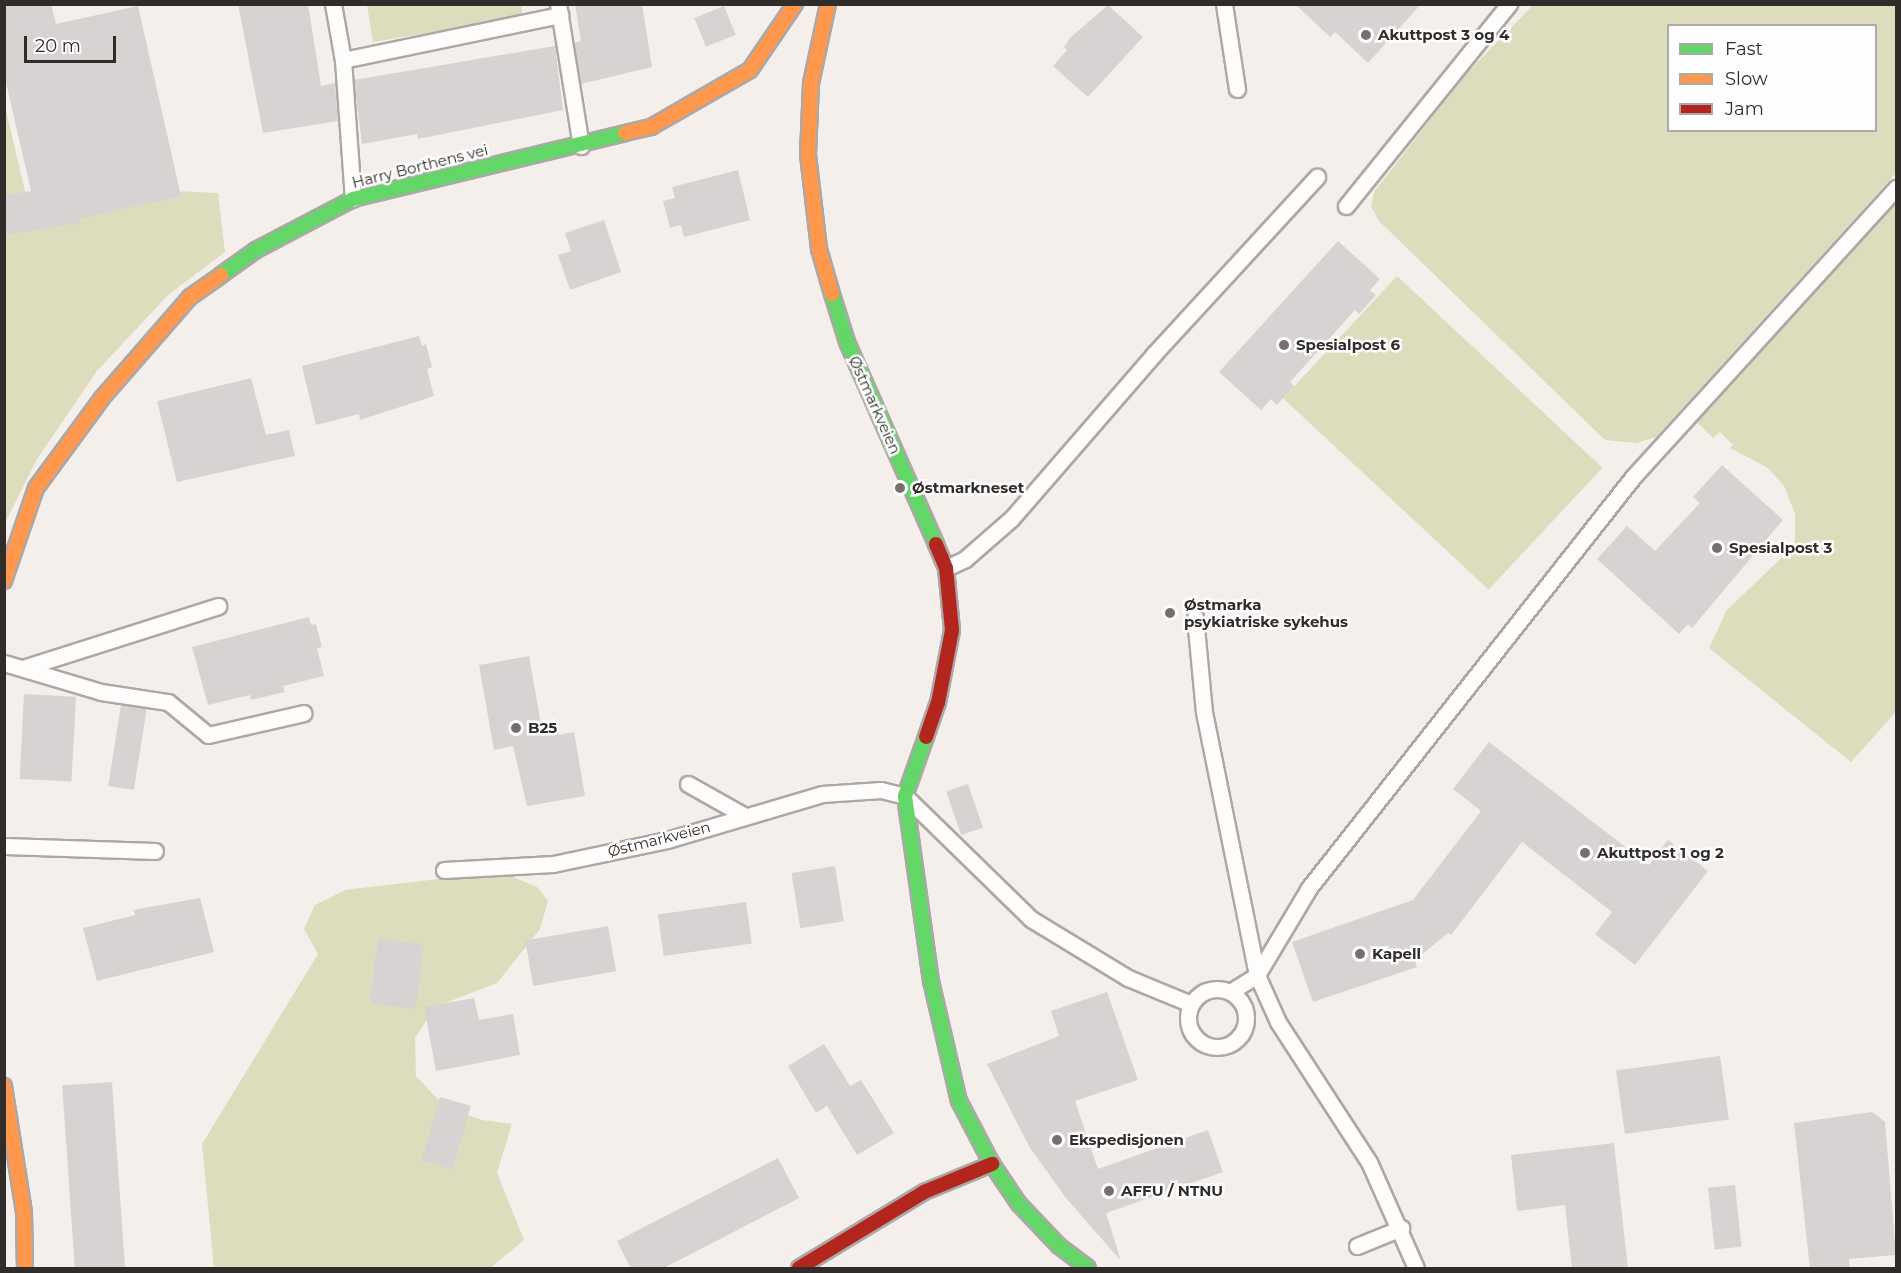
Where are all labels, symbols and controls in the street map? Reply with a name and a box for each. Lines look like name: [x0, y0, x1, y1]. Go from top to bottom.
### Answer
scale bar: [27, 24, 118, 62]
legend: [1667, 24, 1877, 132]
place label: Akuttpost 3 og 4: [1378, 26, 1509, 44]
marker: Akuttpost 3 og 4: [1359, 28, 1373, 42]
text: 20 m: [35, 35, 81, 57]
text: Fast: [1725, 38, 1763, 60]
text: Slow: [1725, 68, 1768, 90]
text: Jam: [1725, 98, 1764, 120]
street label: Harry Borthens vei: [350, 140, 490, 192]
place label: Spesialpost 6: [1296, 336, 1400, 354]
marker: Spesialpost 6: [1277, 338, 1291, 352]
street label: Østmarkveien: [845, 353, 905, 457]
place label: Østmarkneset: [912, 479, 1024, 497]
marker: Østmarkneset: [893, 481, 907, 495]
place label: Spesialpost 3: [1729, 539, 1832, 557]
marker: Spesialpost 3: [1710, 541, 1724, 555]
place label: Østmarka psykiatriske sykehus: [1184, 595, 1348, 630]
marker: Østmarka psykiatriske sykehus: [1161, 604, 1179, 622]
place label: B25: [528, 719, 557, 737]
marker: B25: [509, 721, 523, 735]
street label: Østmarkveien: [606, 818, 712, 860]
place label: Akuttpost 1 og 2: [1597, 844, 1724, 862]
marker: Akuttpost 1 og 2: [1578, 846, 1592, 860]
place label: Kapell: [1372, 945, 1421, 963]
marker: Kapell: [1353, 947, 1367, 961]
place label: Ekspedisjonen: [1069, 1131, 1184, 1149]
marker: Ekspedisjonen: [1050, 1133, 1064, 1147]
place label: AFFU / NTNU: [1121, 1182, 1223, 1200]
marker: AFFU / NTNU: [1102, 1184, 1116, 1198]

